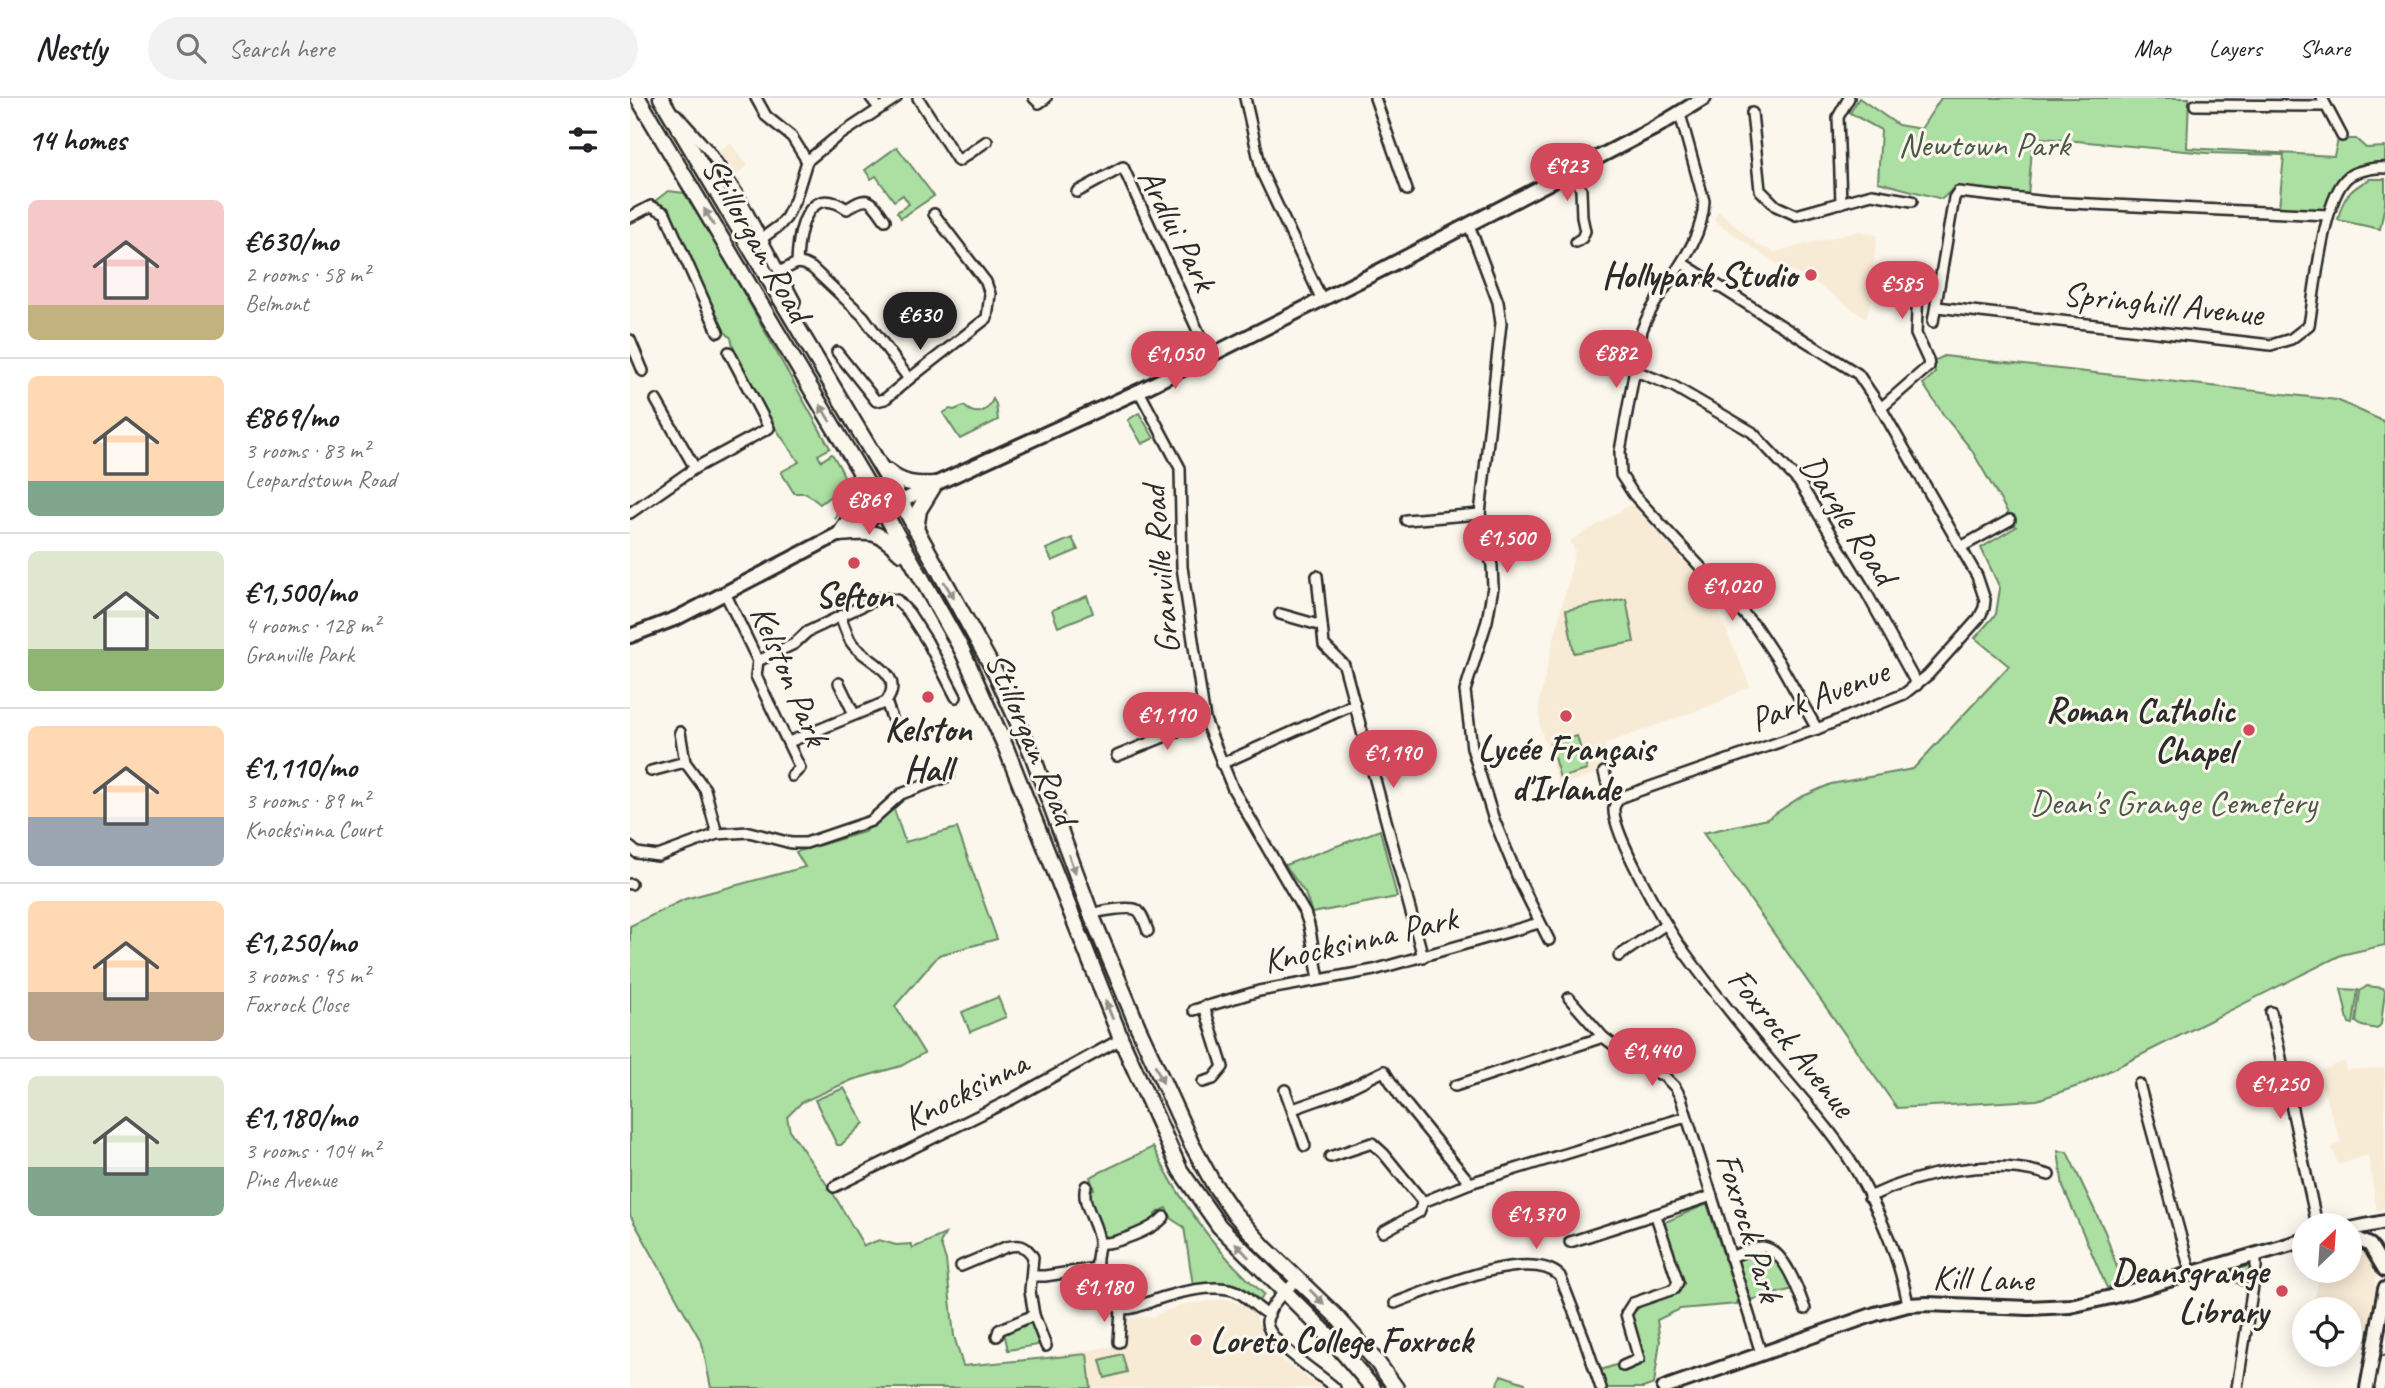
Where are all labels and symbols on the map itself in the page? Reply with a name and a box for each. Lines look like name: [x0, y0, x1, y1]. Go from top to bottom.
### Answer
park label: Newtown Park: [1898, 122, 2072, 167]
pin: €923: [1526, 144, 1608, 203]
street label: Stillorgan Road: [691, 149, 824, 334]
street label: Ardlui Park: [1128, 160, 1229, 300]
one-way arrow: [703, 207, 715, 226]
place label: Hollypark Studio: [1602, 253, 1800, 298]
pin: €585: [1861, 262, 1943, 321]
marker: Hollypark Studio: [1803, 267, 1819, 283]
street label: Springhill Avenue: [2061, 271, 2268, 337]
pin: €630: [879, 292, 961, 352]
pin: €882: [1575, 330, 1657, 390]
pin: €1,050: [1118, 331, 1232, 391]
one-way arrow: [819, 403, 831, 422]
street label: Dargle Road: [1790, 446, 1910, 597]
pin: €869: [828, 478, 910, 537]
street label: Granville Road: [1130, 479, 1190, 656]
pin: €1,500: [1450, 516, 1564, 575]
marker: Sefton: [846, 555, 862, 571]
pin: €1,020: [1675, 564, 1789, 623]
place label: Sefton: [815, 573, 894, 618]
one-way arrow: [943, 580, 955, 599]
street label: Kelston Park: [740, 598, 840, 754]
street label: Stillorgan Road: [975, 645, 1090, 836]
street label: Park Avenue: [1744, 648, 1897, 742]
place label: Roman Catholic Chapel: [2046, 688, 2242, 773]
marker: Kelston Hall: [920, 689, 936, 705]
pin: €1,110: [1110, 692, 1224, 752]
place label: Kelston Hall: [884, 707, 973, 792]
marker: Lycée Français d'Irlande: [1558, 708, 1574, 724]
marker: Roman Catholic Chapel: [2241, 722, 2257, 738]
place label: Lycée Français d'Irlande: [1478, 726, 1658, 811]
pin: €1,190: [1336, 730, 1450, 790]
park label: Dean's Grange Cemetery: [2029, 780, 2319, 825]
one-way arrow: [1067, 853, 1078, 874]
street label: Knocksinna Park: [1259, 895, 1464, 984]
street label: Foxrock Avenue: [1718, 958, 1867, 1128]
one-way arrow: [1104, 1000, 1115, 1021]
pin: €1,440: [1595, 1028, 1709, 1088]
street label: Knocksinna: [896, 1039, 1037, 1141]
pin: €1,250: [2223, 1062, 2337, 1121]
one-way arrow: [1153, 1064, 1165, 1084]
street label: Foxrock Park: [1706, 1147, 1794, 1309]
pin: €1,370: [1479, 1192, 1593, 1251]
north arrow: [2292, 1213, 2362, 1283]
one-way arrow: [1234, 1242, 1250, 1259]
place label: Deansgrange Library: [2112, 1249, 2271, 1334]
street label: Kill Lane: [1932, 1255, 2036, 1302]
pin: €1,180: [1047, 1264, 1161, 1324]
marker: Deansgrange Library: [2274, 1283, 2290, 1299]
one-way arrow: [1308, 1288, 1325, 1304]
place label: Loreto College Foxrock: [1210, 1318, 1475, 1363]
marker: Loreto College Foxrock: [1188, 1332, 1204, 1348]

